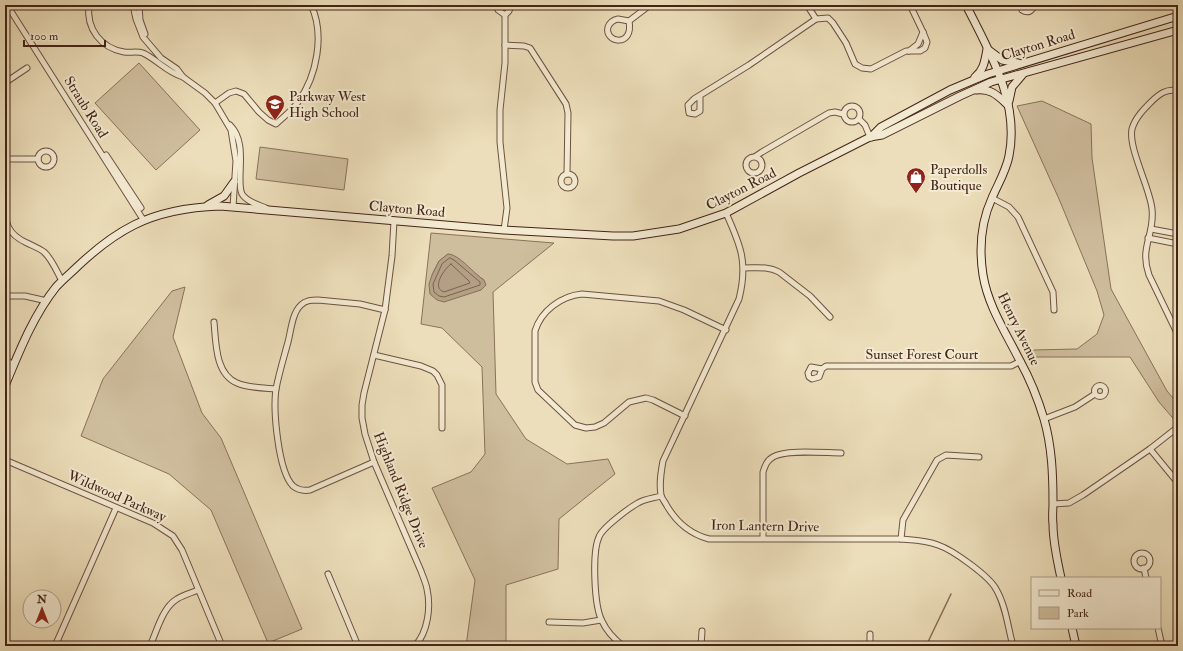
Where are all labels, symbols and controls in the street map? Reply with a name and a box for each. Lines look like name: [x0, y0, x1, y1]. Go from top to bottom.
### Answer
scale bar: [24, 22, 105, 48]
street label: Clayton Road: [999, 26, 1077, 65]
text: 100 m: [30, 29, 59, 44]
street label: Straub Road: [60, 73, 112, 141]
place label: Parkway West High School: [289, 88, 366, 121]
school or university icon: Parkway West High School: [264, 93, 286, 121]
place label: Paperdolls Boutique: [930, 161, 987, 194]
street label: Clayton Road: [703, 164, 779, 215]
shop icon: Paperdolls Boutique: [905, 166, 927, 194]
street label: Clayton Road: [368, 197, 446, 222]
street label: Henry Avenue: [993, 290, 1044, 369]
street label: Sunset Forest Court: [866, 346, 979, 363]
street label: Highland Ridge Drive: [370, 429, 432, 551]
street label: Wildwood Parkway: [64, 466, 170, 527]
street label: Iron Lantern Drive: [711, 517, 820, 535]
legend: [1031, 577, 1161, 629]
text: Road: [1067, 586, 1092, 601]
north arrow: [22, 589, 62, 629]
text: N: [36, 593, 48, 606]
text: Park: [1067, 606, 1089, 621]

